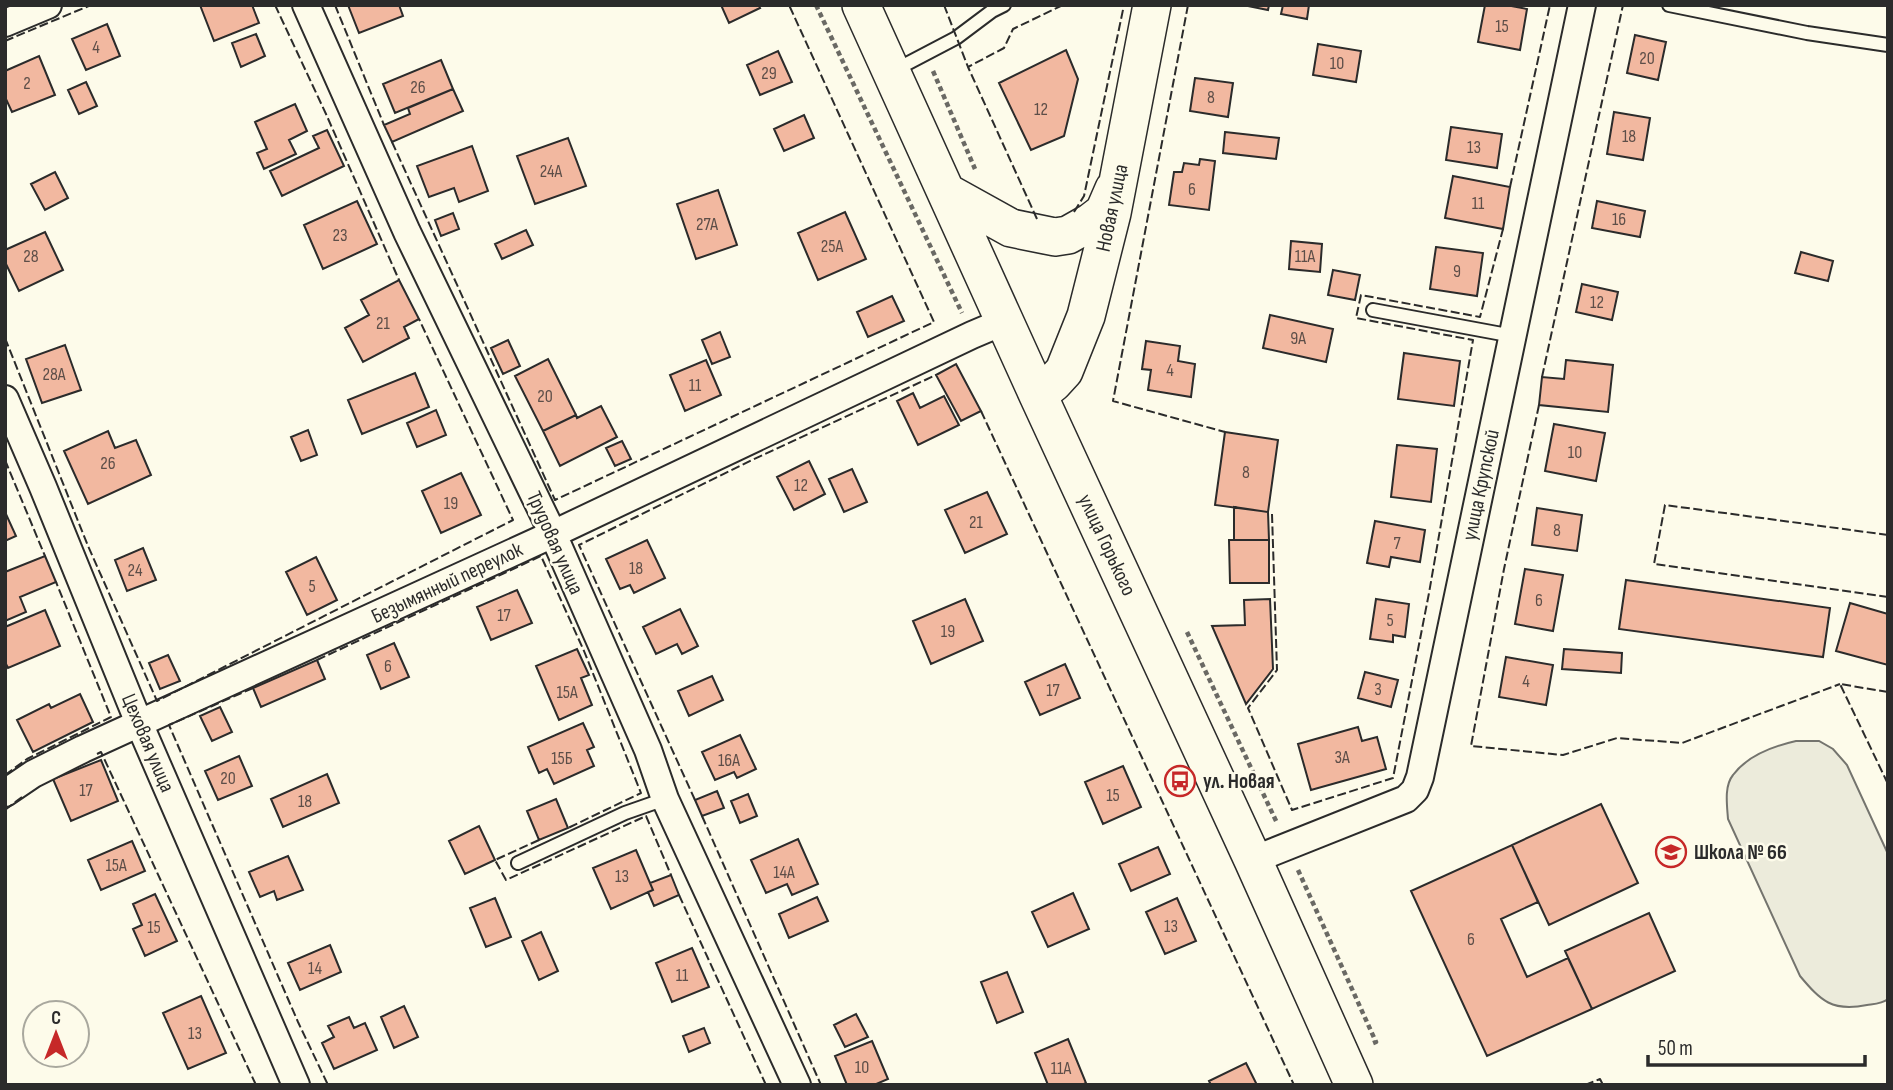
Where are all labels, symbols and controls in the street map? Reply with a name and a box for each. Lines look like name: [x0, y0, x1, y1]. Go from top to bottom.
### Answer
house number: 15: [1495, 16, 1509, 37]
house number: 4: [92, 37, 100, 58]
house number: 20: [1639, 48, 1655, 69]
house number: 10: [1330, 53, 1344, 74]
house number: 29: [761, 63, 777, 84]
house number: 2: [23, 73, 31, 94]
house number: 26: [410, 77, 426, 98]
house number: 8: [1207, 87, 1215, 108]
house number: 12: [1034, 99, 1048, 120]
house number: 18: [1622, 126, 1636, 147]
house number: 13: [1467, 137, 1481, 158]
house number: 24А: [540, 161, 563, 182]
street label: Новая улица: [1091, 162, 1133, 254]
house number: 6: [1188, 179, 1196, 200]
house number: 11: [1472, 193, 1485, 214]
house number: 16: [1612, 209, 1626, 230]
house number: 27А: [696, 214, 718, 235]
house number: 23: [333, 225, 348, 246]
house number: 25А: [821, 236, 843, 257]
house number: 28: [23, 246, 39, 267]
house number: 11А: [1295, 246, 1316, 267]
house number: 9: [1453, 261, 1461, 282]
house number: 12: [1590, 292, 1604, 313]
house number: 21: [376, 313, 391, 334]
house number: 9А: [1290, 328, 1306, 349]
house number: 4: [1166, 360, 1174, 381]
house number: 28А: [42, 364, 66, 385]
house number: 11: [689, 375, 702, 396]
house number: 20: [537, 386, 553, 407]
street label: улица Крупской: [1457, 427, 1505, 543]
house number: 10: [1568, 442, 1582, 463]
house number: 26: [100, 453, 116, 474]
house number: 8: [1242, 462, 1250, 483]
house number: 12: [794, 475, 808, 496]
street label: Трудовая улица: [521, 488, 589, 598]
street label: улица Горького: [1073, 490, 1141, 600]
house number: 19: [444, 493, 458, 514]
house number: 21: [969, 512, 984, 533]
house number: 8: [1553, 520, 1561, 541]
house number: 7: [1393, 533, 1401, 554]
street label: Безымянный переулок: [367, 537, 527, 629]
house number: 18: [629, 558, 643, 579]
house number: 24: [128, 560, 143, 581]
house number: 5: [308, 576, 316, 597]
house number: 6: [1535, 590, 1543, 611]
house number: 17: [497, 605, 512, 626]
house number: 5: [1386, 610, 1394, 631]
house number: 19: [941, 621, 955, 642]
house number: 6: [384, 656, 392, 677]
house number: 4: [1522, 671, 1530, 692]
house number: 3: [1374, 679, 1382, 700]
house number: 17: [1046, 680, 1061, 701]
house number: 15А: [556, 682, 578, 703]
street label: Цеховая улица: [116, 690, 180, 796]
house number: 3А: [1334, 747, 1350, 768]
house number: 15Б: [551, 748, 573, 769]
house number: 16А: [718, 750, 740, 771]
bus stop icon: ул. Новая: [1163, 764, 1197, 798]
house number: 20: [220, 768, 236, 789]
place label: ул. Новая: [1203, 769, 1275, 794]
house number: 17: [79, 780, 94, 801]
house number: 15: [1106, 785, 1120, 806]
house number: 18: [298, 791, 312, 812]
school or university icon: Школа № 66: [1654, 835, 1688, 869]
place label: Школа № 66: [1694, 840, 1787, 865]
house number: 15А: [105, 855, 127, 876]
house number: 14А: [773, 862, 795, 883]
house number: 13: [615, 866, 629, 887]
house number: 13: [1164, 916, 1178, 937]
house number: 15: [147, 917, 161, 938]
house number: 6: [1467, 929, 1475, 950]
house number: 14: [308, 958, 322, 979]
house number: 11: [676, 965, 689, 986]
north arrow: [21, 999, 91, 1069]
text: С: [51, 1007, 61, 1030]
house number: 13: [188, 1023, 202, 1044]
scale bar: [1648, 1024, 1865, 1068]
text: 50 m: [1658, 1036, 1693, 1061]
house number: 10: [855, 1057, 869, 1078]
house number: 11А: [1051, 1058, 1072, 1079]

